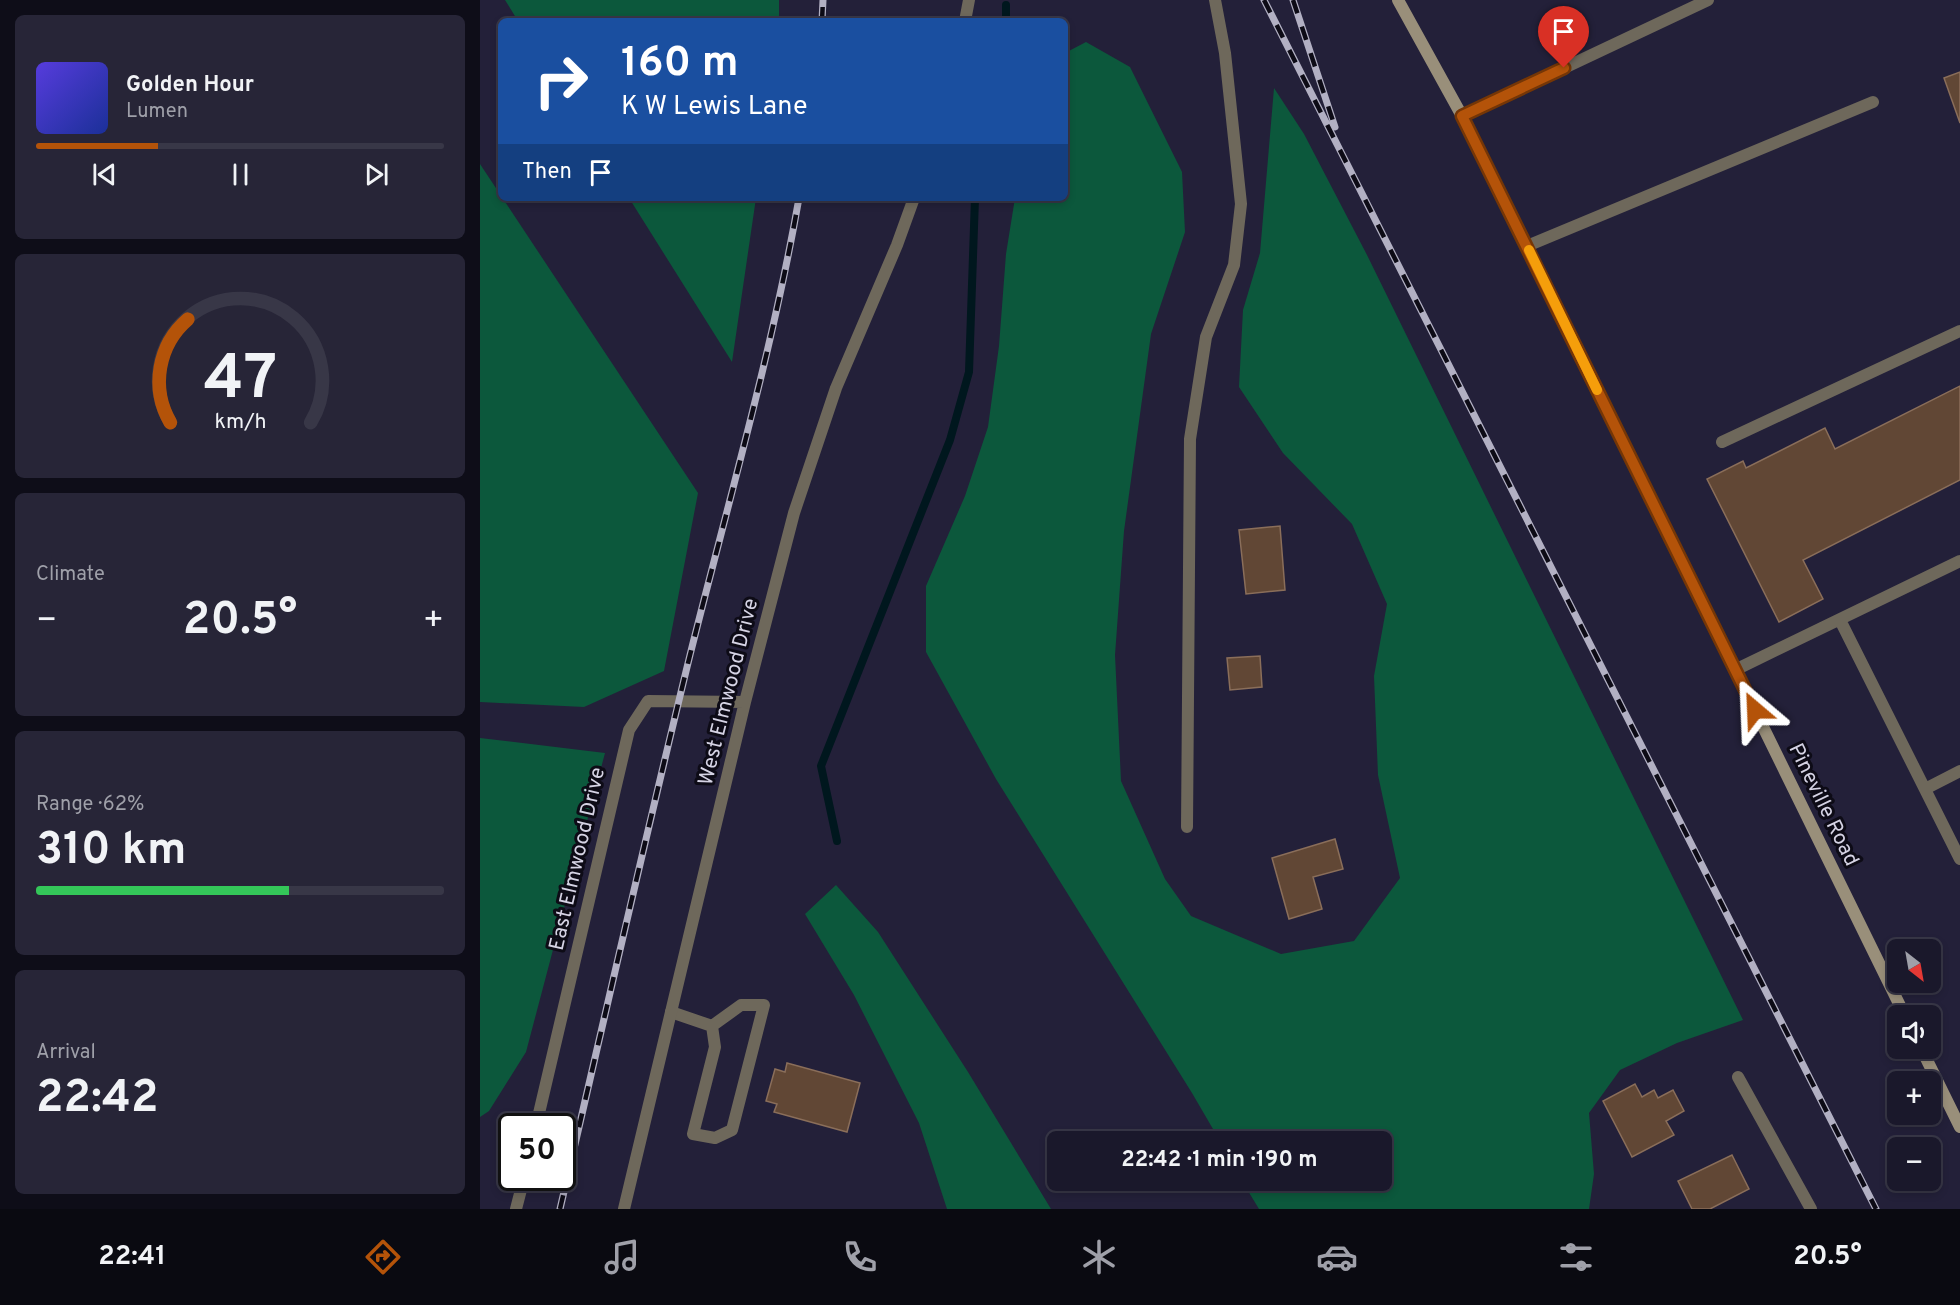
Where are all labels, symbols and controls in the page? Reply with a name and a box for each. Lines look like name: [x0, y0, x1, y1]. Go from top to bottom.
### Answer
pin: [1538, 6, 1589, 68]
icon: arrive: [1547, 15, 1580, 48]
text: 160 m: [621, 38, 739, 91]
icon: right: [522, 42, 600, 120]
text: Golden Hour: [126, 72, 254, 99]
text: K W Lewis Lane: [621, 90, 807, 124]
text: Lumen: [126, 99, 188, 125]
icon: arrive: [584, 156, 617, 189]
icon: previous: [88, 158, 121, 191]
icon: pause: [224, 158, 257, 191]
icon: next: [360, 158, 393, 191]
text: Then: [522, 159, 572, 186]
text: 47: [203, 342, 277, 421]
text: km/h: [214, 409, 266, 436]
text: Climate: [36, 562, 105, 588]
text: 20.5°: [183, 593, 297, 650]
street label: West Elmwood Drive: [693, 596, 765, 788]
text: −: [36, 601, 57, 643]
text: +: [423, 601, 444, 643]
position arrow: [1723, 678, 1787, 742]
street label: Pineville Road: [1782, 739, 1864, 871]
street label: East Elmwood Drive: [544, 765, 612, 953]
text: Range · 62%: [36, 792, 144, 818]
text: 310 km: [36, 823, 186, 880]
north arrow: [1887, 939, 1941, 993]
map controls: [1887, 939, 1941, 1191]
button: sound: [1887, 1005, 1941, 1059]
text: Arrival: [36, 1040, 96, 1066]
text: 22:42: [36, 1071, 158, 1128]
button: +: [1887, 1071, 1941, 1125]
speed limit sign: 50: [498, 1113, 576, 1191]
button: −: [1887, 1137, 1941, 1191]
text: 22:42 · 1 min · 190 m: [1121, 1147, 1318, 1174]
icon: directions: [362, 1236, 404, 1278]
icon: music: [601, 1236, 643, 1278]
icon: phone: [839, 1236, 881, 1278]
icon: climate: [1078, 1236, 1120, 1278]
icon: car: [1316, 1236, 1358, 1278]
icon: filters: [1555, 1236, 1597, 1278]
text: 22:41: [98, 1240, 166, 1274]
text: 20.5°: [1793, 1240, 1862, 1274]

